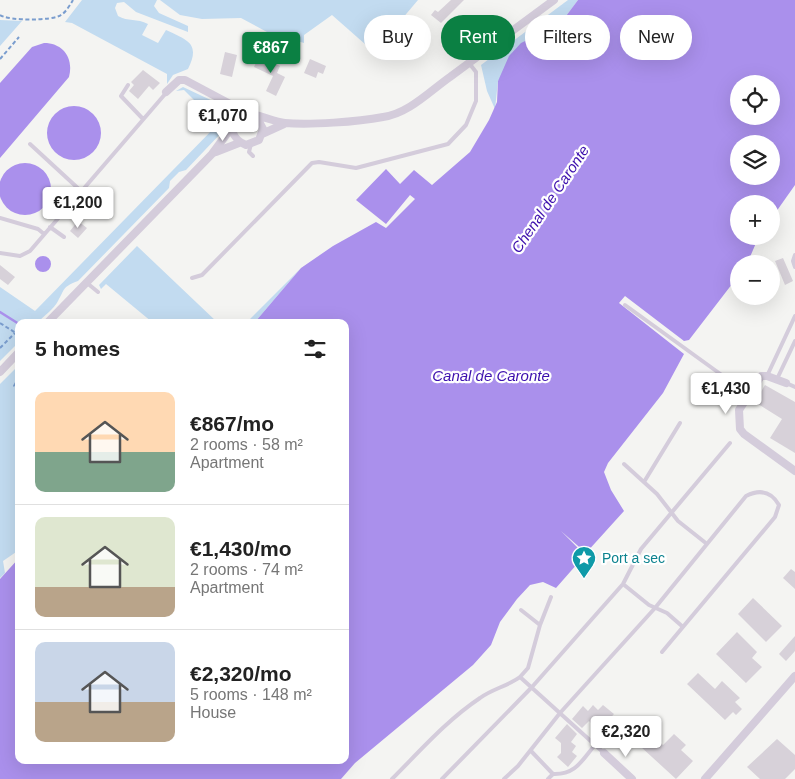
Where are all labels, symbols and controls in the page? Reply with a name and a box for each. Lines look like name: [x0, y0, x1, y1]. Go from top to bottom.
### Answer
chip: Buy: [364, 15, 431, 60]
chip: Rent: [441, 15, 515, 60]
chip: Filters: [525, 15, 610, 60]
chip: New: [620, 15, 692, 60]
pin: €867: [241, 32, 301, 74]
text: €867: [253, 39, 289, 56]
map controls: [730, 75, 780, 305]
button: locate: [730, 75, 780, 125]
pin: €1,070: [182, 100, 264, 142]
text: €1,070: [199, 107, 247, 124]
button: layers: [730, 135, 780, 185]
water label: Chenal de Caronte: [508, 142, 592, 256]
pin: €1,200: [37, 186, 119, 229]
text: €1,200: [54, 194, 102, 211]
button: +: [730, 195, 780, 245]
button: −: [730, 255, 780, 305]
icon: filters: [301, 335, 329, 363]
text: 5 homes: [35, 337, 120, 360]
water label: Canal de Caronte: [432, 367, 550, 384]
pin: €1,430: [685, 372, 767, 415]
text: €1,430: [702, 380, 750, 397]
icon: home: [75, 412, 135, 472]
text: €867/mo: [190, 412, 274, 435]
text: 2 rooms · 58 m²: [190, 436, 303, 453]
text: Apartment: [190, 454, 264, 471]
icon: home: [75, 537, 135, 597]
text: €1,430/mo: [190, 537, 292, 560]
place icon: Port a sec: [571, 545, 597, 579]
place label: Port a sec: [602, 550, 665, 566]
text: 2 rooms · 74 m²: [190, 561, 303, 578]
text: Apartment: [190, 579, 264, 596]
icon: home: [75, 662, 135, 722]
text: €2,320/mo: [190, 662, 292, 685]
text: 5 rooms · 148 m²: [190, 686, 312, 703]
text: House: [190, 704, 236, 721]
pin: €2,320: [585, 716, 667, 758]
text: €2,320: [602, 723, 650, 740]

